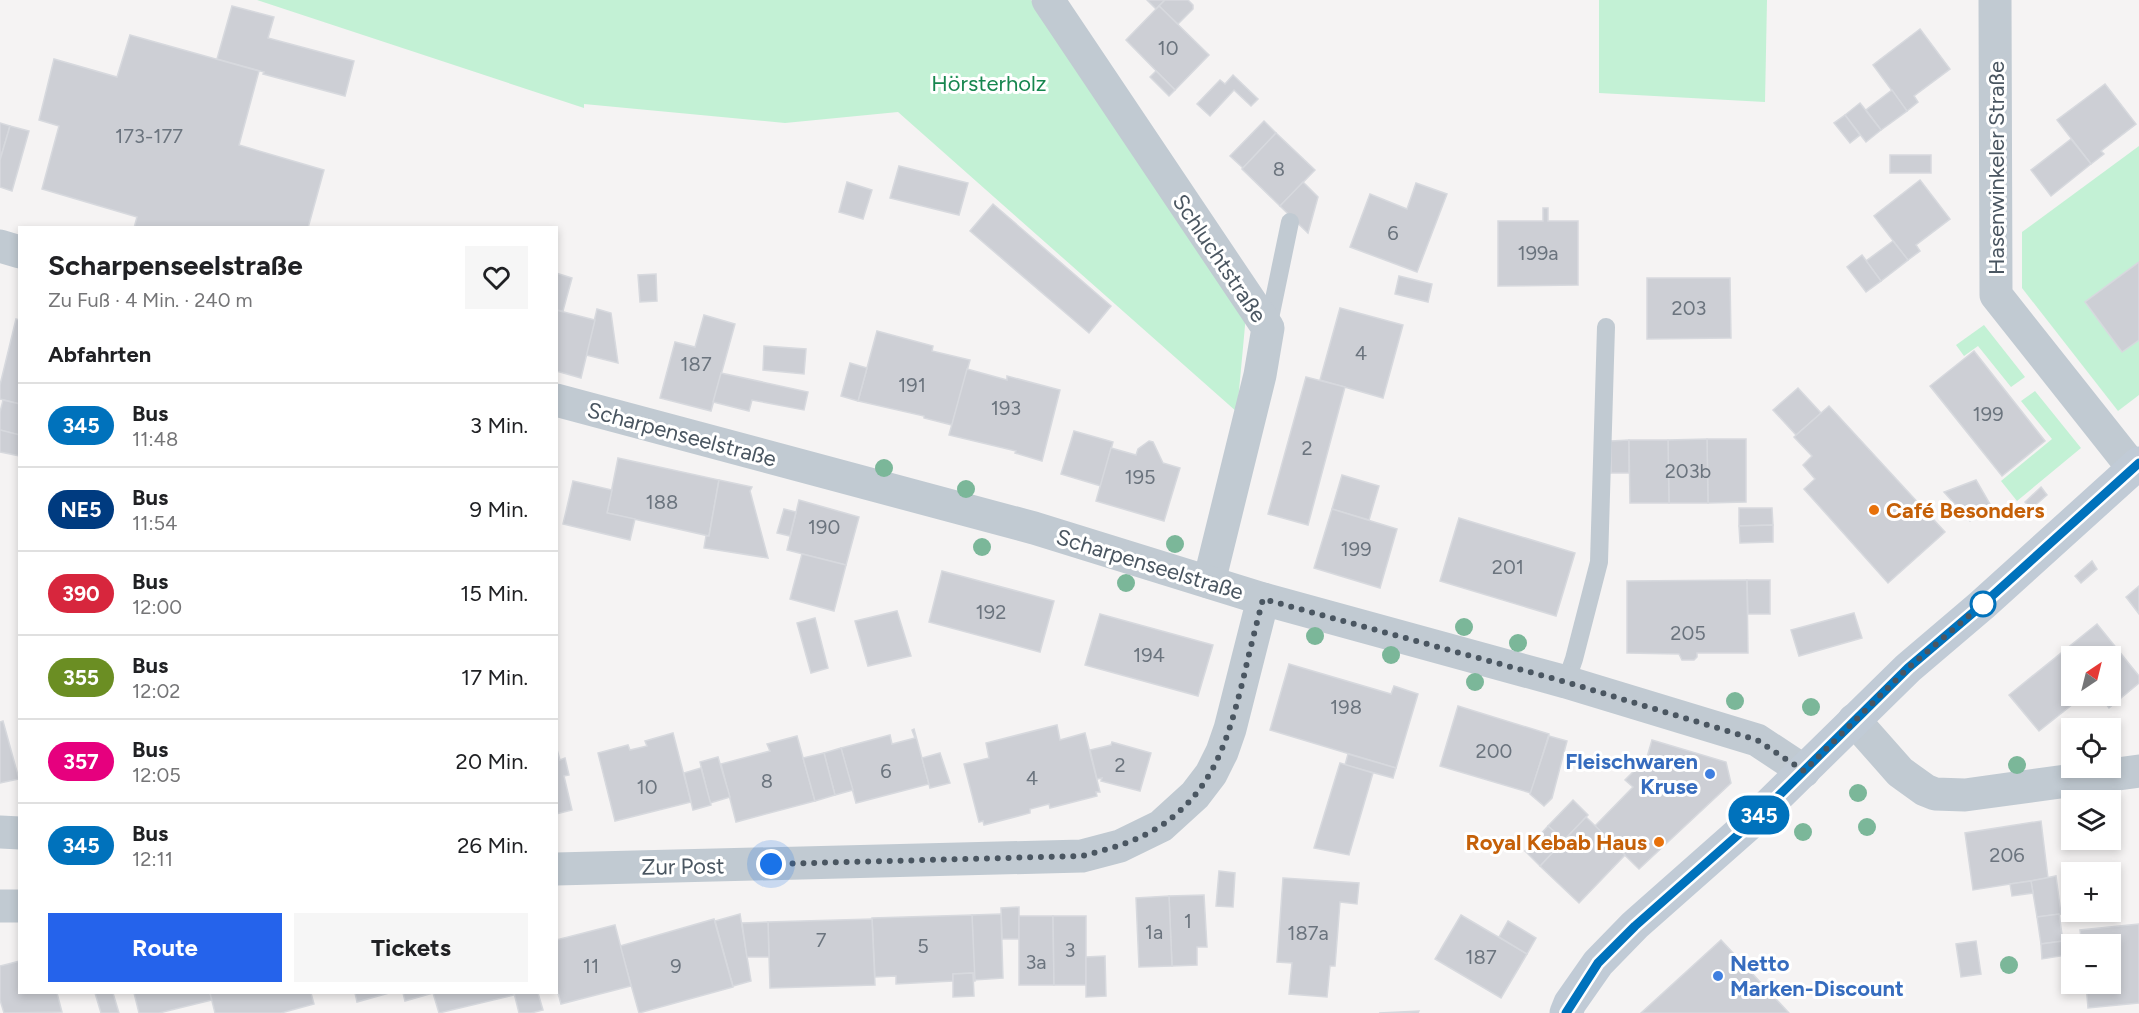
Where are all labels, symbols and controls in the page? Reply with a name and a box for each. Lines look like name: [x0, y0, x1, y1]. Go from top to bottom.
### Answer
house number: 10: [1157, 36, 1179, 60]
street label: Hasenwinkeler Straße: [1983, 61, 2010, 275]
park label: Hörsterholz: [931, 70, 1047, 97]
house number: 173-177: [115, 124, 183, 148]
house number: 8: [1273, 157, 1285, 181]
street label: Schluchtstraße: [1167, 189, 1272, 328]
house number: 6: [1387, 221, 1399, 245]
house number: 199a: [1517, 241, 1559, 265]
button: heart: [465, 246, 528, 309]
text: Scharpenseelstraße: [48, 248, 303, 282]
text: Zu Fuß · 4 Min. · 240 m: [48, 288, 253, 312]
house number: 203: [1672, 296, 1706, 320]
text: Abfahrten: [48, 341, 151, 368]
house number: 4: [1355, 341, 1367, 365]
house number: 187: [680, 352, 712, 376]
house number: 191: [898, 373, 926, 397]
street label: Scharpenseelstraße: [584, 396, 779, 473]
house number: 193: [991, 396, 1021, 420]
text: Bus: [132, 400, 168, 427]
house number: 199: [1973, 402, 2003, 426]
text: 3 Min.: [470, 412, 528, 439]
text: 345: [62, 413, 100, 438]
text: 11:48: [132, 427, 178, 451]
house number: 2: [1301, 436, 1313, 460]
house number: 203b: [1665, 459, 1711, 483]
house number: 195: [1124, 465, 1156, 489]
text: Bus: [132, 484, 168, 511]
house number: 188: [646, 490, 678, 514]
text: 9 Min.: [470, 496, 528, 523]
text: NE5: [61, 497, 101, 522]
place label: Café Besonders: [1886, 497, 2045, 524]
marker: Café Besonders: [1867, 503, 1881, 517]
text: 11:54: [132, 511, 178, 535]
house number: 190: [808, 515, 840, 539]
street label: Scharpenseelstraße: [1053, 523, 1247, 606]
house number: 199: [1341, 537, 1371, 561]
house number: 201: [1492, 555, 1524, 579]
text: Bus: [132, 568, 168, 595]
text: 15 Min.: [460, 580, 528, 607]
text: 390: [62, 581, 100, 606]
unlabelled marker: [1970, 591, 1996, 617]
text: 12:00: [132, 595, 182, 619]
house number: 192: [976, 600, 1006, 624]
house number: 205: [1670, 621, 1706, 645]
house number: 194: [1133, 643, 1165, 667]
north arrow: [2061, 646, 2121, 706]
map controls: [2061, 646, 2121, 994]
text: Bus: [132, 652, 168, 679]
text: 17 Min.: [461, 664, 528, 691]
text: 355: [63, 665, 99, 690]
text: 12:02: [132, 679, 181, 703]
house number: 198: [1330, 695, 1362, 719]
button: locate: [2061, 718, 2121, 778]
text: Bus: [132, 736, 168, 763]
house number: 200: [1476, 739, 1512, 763]
text: 20 Min.: [456, 748, 528, 775]
place label: Fleischwaren Kruse: [1565, 748, 1698, 800]
text: 357: [63, 749, 99, 774]
house number: 2: [1114, 753, 1126, 777]
house number: 6: [880, 759, 892, 783]
text: 12:05: [132, 763, 181, 787]
house number: 4: [1026, 766, 1038, 790]
marker: Fleischwaren Kruse: [1703, 767, 1717, 781]
house number: 8: [761, 769, 773, 793]
house number: 10: [636, 775, 658, 799]
button: layers: [2061, 790, 2121, 850]
line badge: 345: [1724, 796, 1794, 834]
text: 345: [1740, 803, 1778, 828]
text: Bus: [132, 820, 168, 847]
place label: Royal Kebab Haus: [1465, 829, 1647, 856]
text: 26 Min.: [457, 832, 528, 859]
text: 345: [62, 833, 100, 858]
marker: Royal Kebab Haus: [1652, 835, 1666, 849]
house number: 206: [1989, 843, 2025, 867]
text: 12:11: [132, 847, 173, 871]
your location: [756, 849, 786, 879]
street label: Zur Post: [641, 852, 725, 881]
button: +: [2061, 862, 2121, 922]
house number: 1: [1184, 909, 1192, 933]
button: Route: [48, 913, 282, 982]
button: Tickets: [294, 913, 528, 982]
house number: 1a: [1145, 920, 1163, 944]
house number: 187a: [1287, 921, 1329, 945]
house number: 7: [816, 928, 827, 952]
house number: 5: [917, 934, 929, 958]
button: −: [2061, 934, 2121, 994]
house number: 3: [1065, 938, 1075, 962]
house number: 187: [1465, 945, 1497, 969]
house number: 3a: [1025, 950, 1047, 974]
place label: Netto Marken-Discount: [1730, 950, 1904, 1002]
house number: 11: [583, 954, 599, 978]
house number: 9: [670, 954, 682, 978]
marker: Netto Marken-Discount: [1711, 969, 1725, 983]

